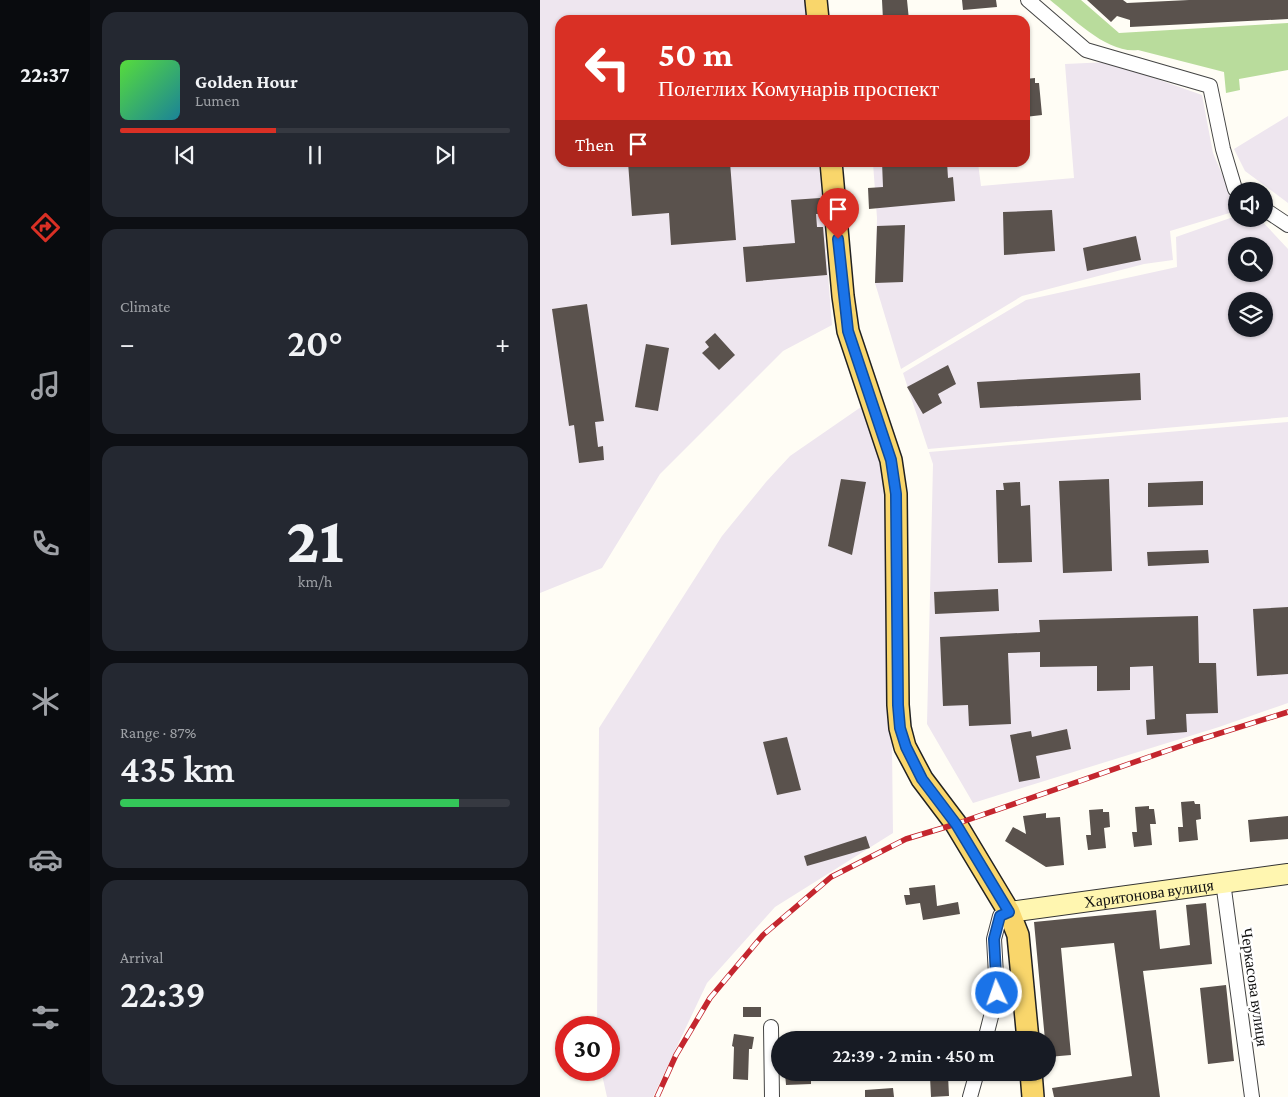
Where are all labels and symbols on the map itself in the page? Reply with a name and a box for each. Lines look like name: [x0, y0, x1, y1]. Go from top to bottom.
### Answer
pin: [817, 188, 859, 239]
street label: Харитонова вулиця: [1083, 876, 1215, 911]
street label: Черкасова вулиця: [1237, 927, 1271, 1048]
position arrow: [970, 966, 1022, 1018]
speed limit sign: 30: [555, 1016, 620, 1081]

